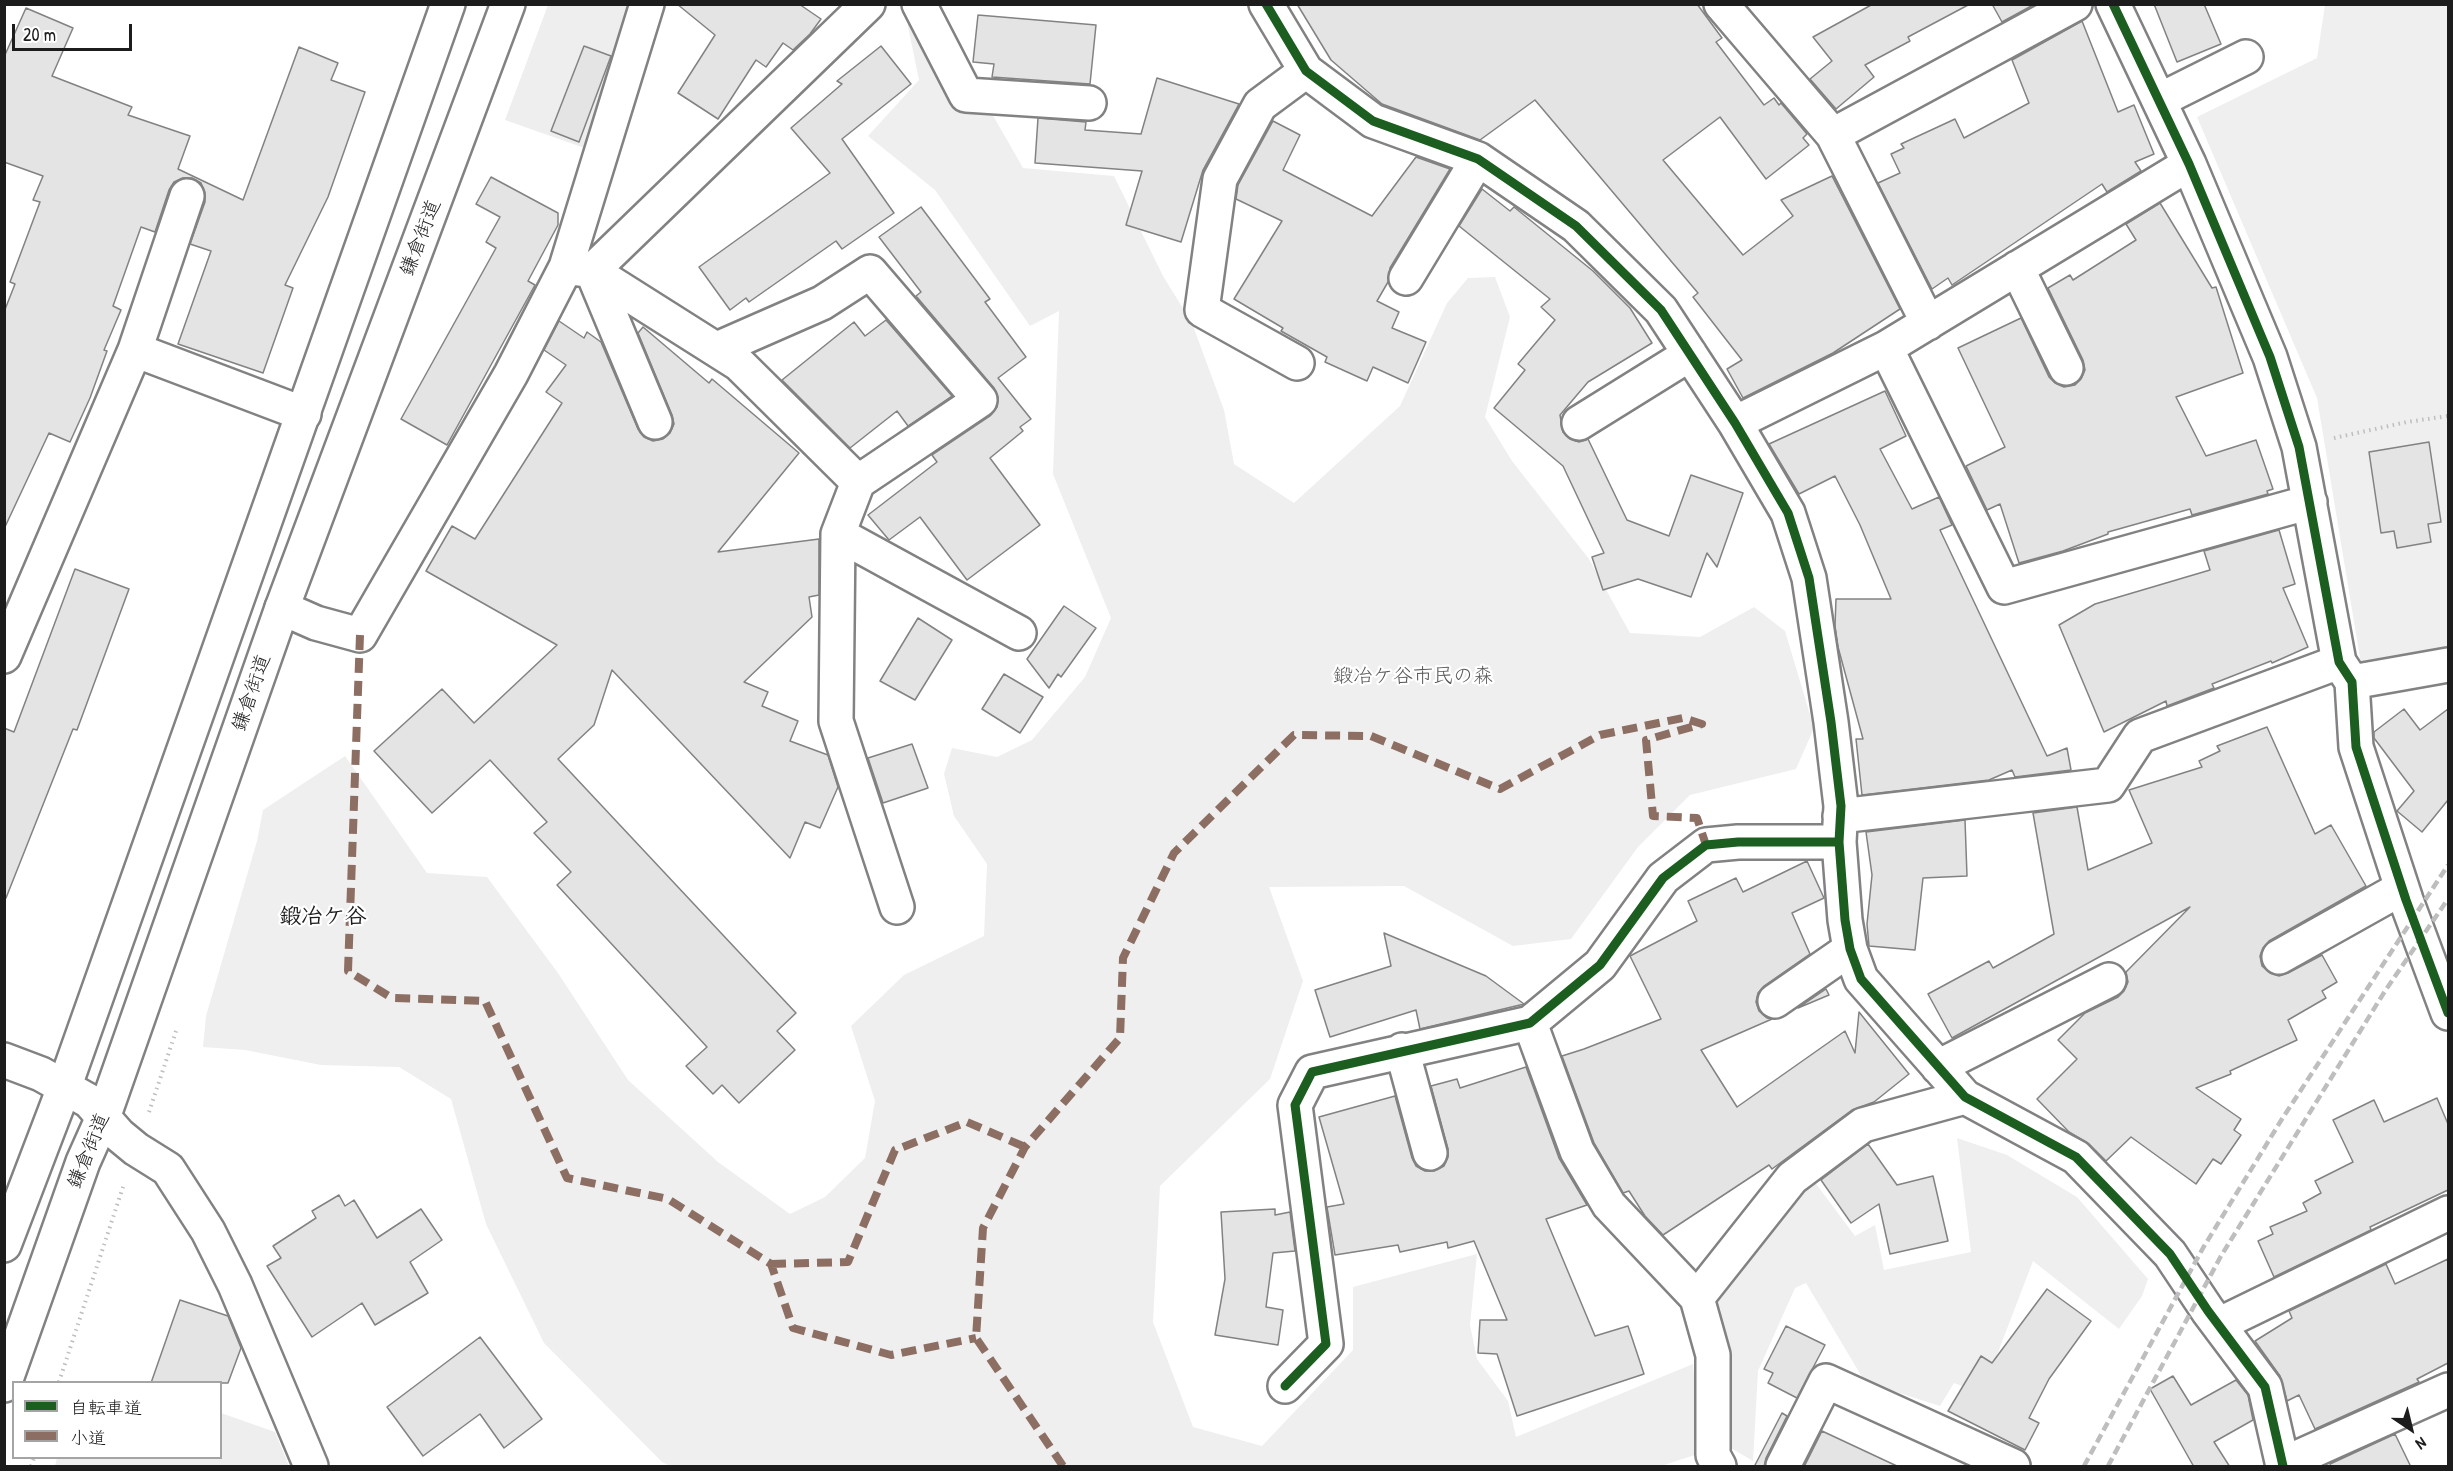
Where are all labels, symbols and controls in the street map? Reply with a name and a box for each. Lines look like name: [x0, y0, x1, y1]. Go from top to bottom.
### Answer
scale bar: [15, 12, 135, 50]
text: 20 m: [23, 22, 56, 47]
street label: 鎌倉街道: [395, 196, 447, 280]
street label: 鎌倉街道: [228, 651, 276, 735]
park label: 鍛冶ケ谷市民の森: [1333, 665, 1493, 689]
district label: 鍛冶ケ谷: [279, 904, 367, 930]
street label: 鎌倉街道: [63, 1109, 115, 1193]
legend: [12, 1381, 222, 1459]
text: 自転車道: [70, 1395, 142, 1420]
north arrow: [2381, 1399, 2441, 1459]
text: 小道: [70, 1425, 106, 1450]
text: N: [2412, 1432, 2431, 1455]

